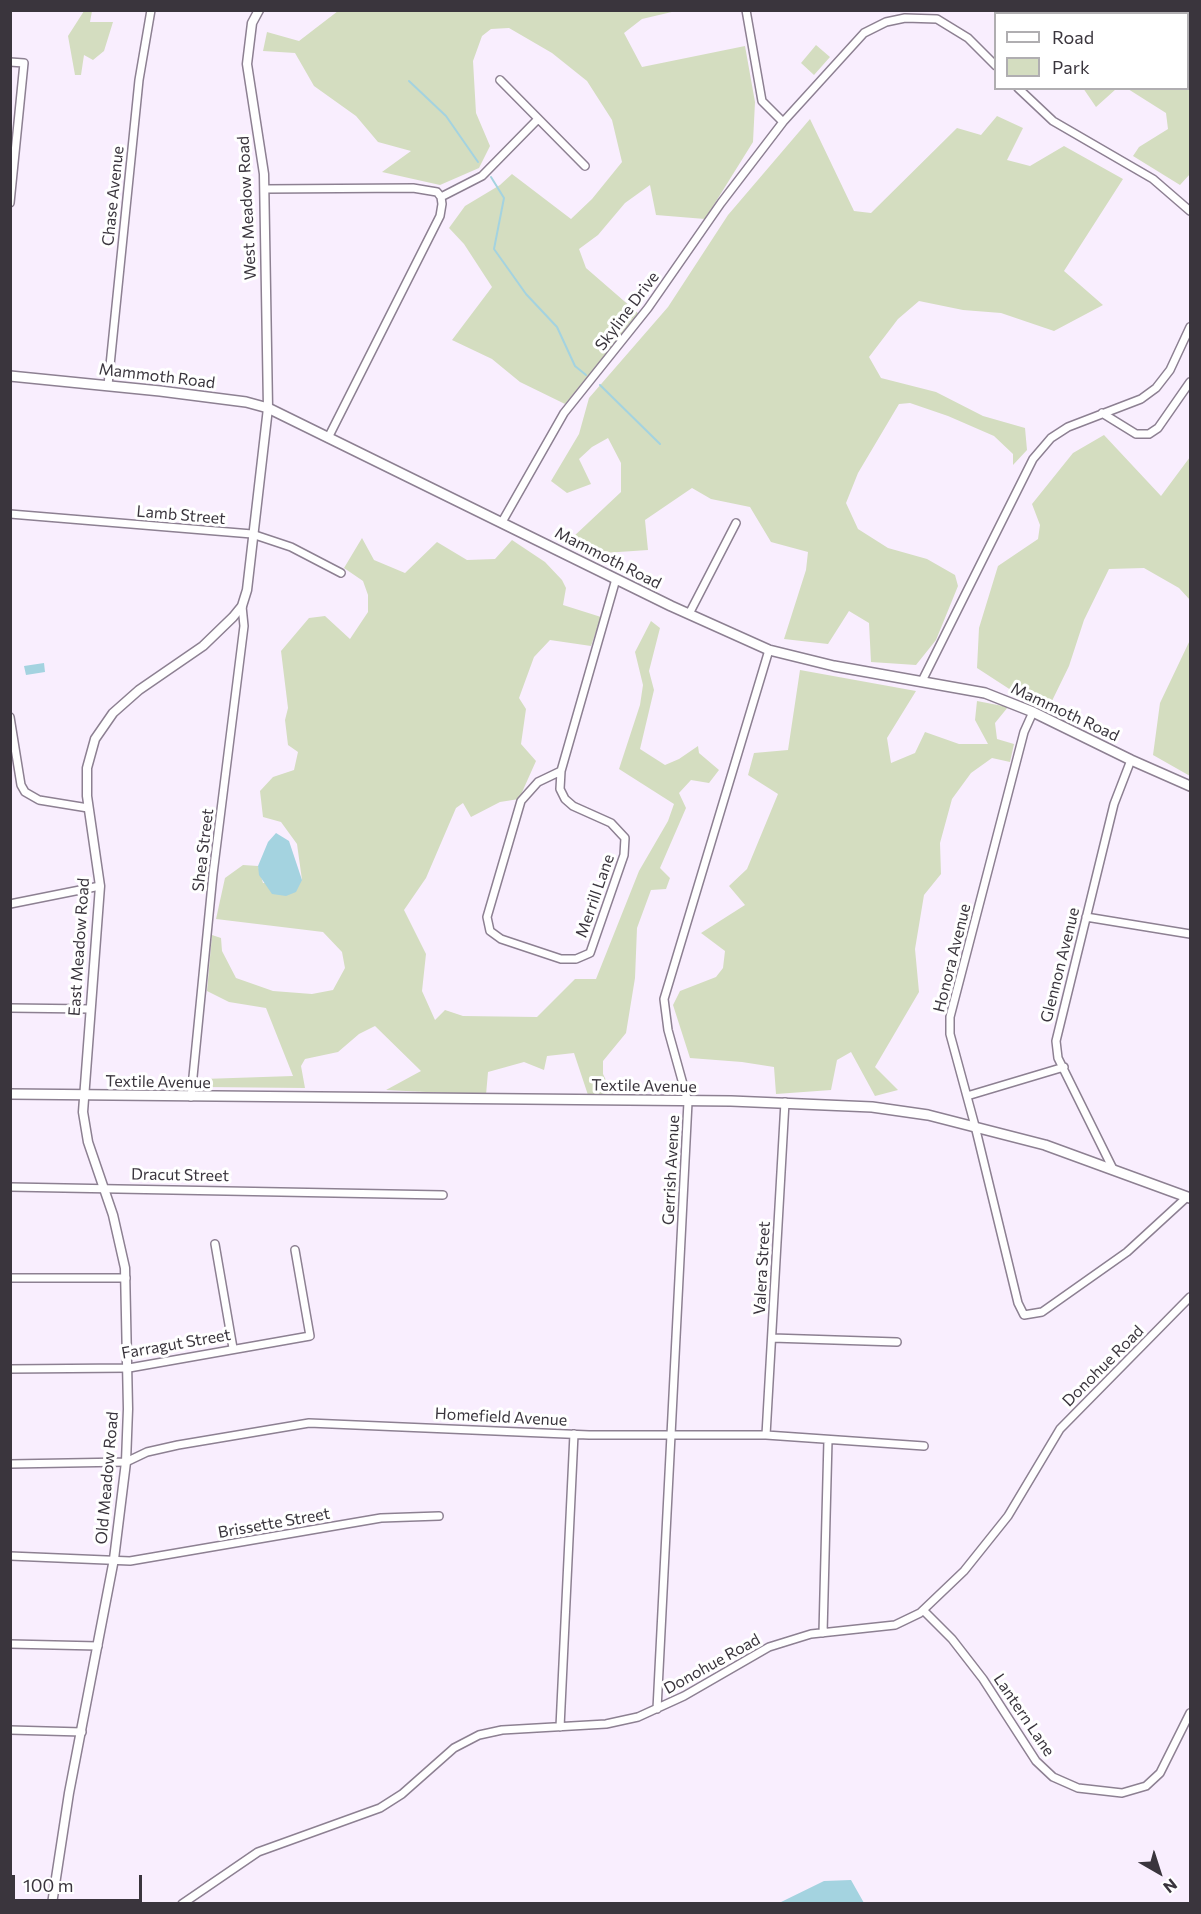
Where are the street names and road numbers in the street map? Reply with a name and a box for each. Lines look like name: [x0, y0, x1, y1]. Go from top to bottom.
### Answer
street label: West Meadow Road: [234, 135, 260, 281]
street label: Chase Avenue: [98, 145, 128, 247]
street label: Skyline Drive: [591, 268, 663, 354]
street label: Mammoth Road: [98, 359, 216, 393]
street label: Lamb Street: [136, 502, 226, 528]
street label: Mammoth Road: [551, 523, 665, 593]
street label: Mammoth Road: [1008, 679, 1122, 745]
street label: Shea Street: [188, 807, 218, 893]
street label: Merrill Lane: [572, 852, 618, 940]
street label: East Meadow Road: [65, 877, 93, 1017]
street label: Honora Avenue: [929, 902, 975, 1014]
street label: Glennon Avenue: [1036, 906, 1084, 1024]
street label: Textile Avenue: [105, 1071, 211, 1093]
street label: Textile Avenue: [591, 1075, 697, 1097]
street label: Gerrish Avenue: [659, 1115, 683, 1225]
street label: Dracut Street: [131, 1165, 229, 1185]
street label: Valera Street: [750, 1221, 774, 1315]
street label: Donohue Road: [1058, 1321, 1148, 1411]
street label: Farragut Street: [120, 1325, 232, 1363]
street label: Homefield Avenue: [434, 1404, 568, 1430]
street label: Old Meadow Road: [92, 1411, 122, 1545]
street label: Brissette Street: [216, 1504, 332, 1542]
street label: Donohue Road: [661, 1630, 763, 1698]
street label: Lantern Lane: [989, 1670, 1059, 1760]

